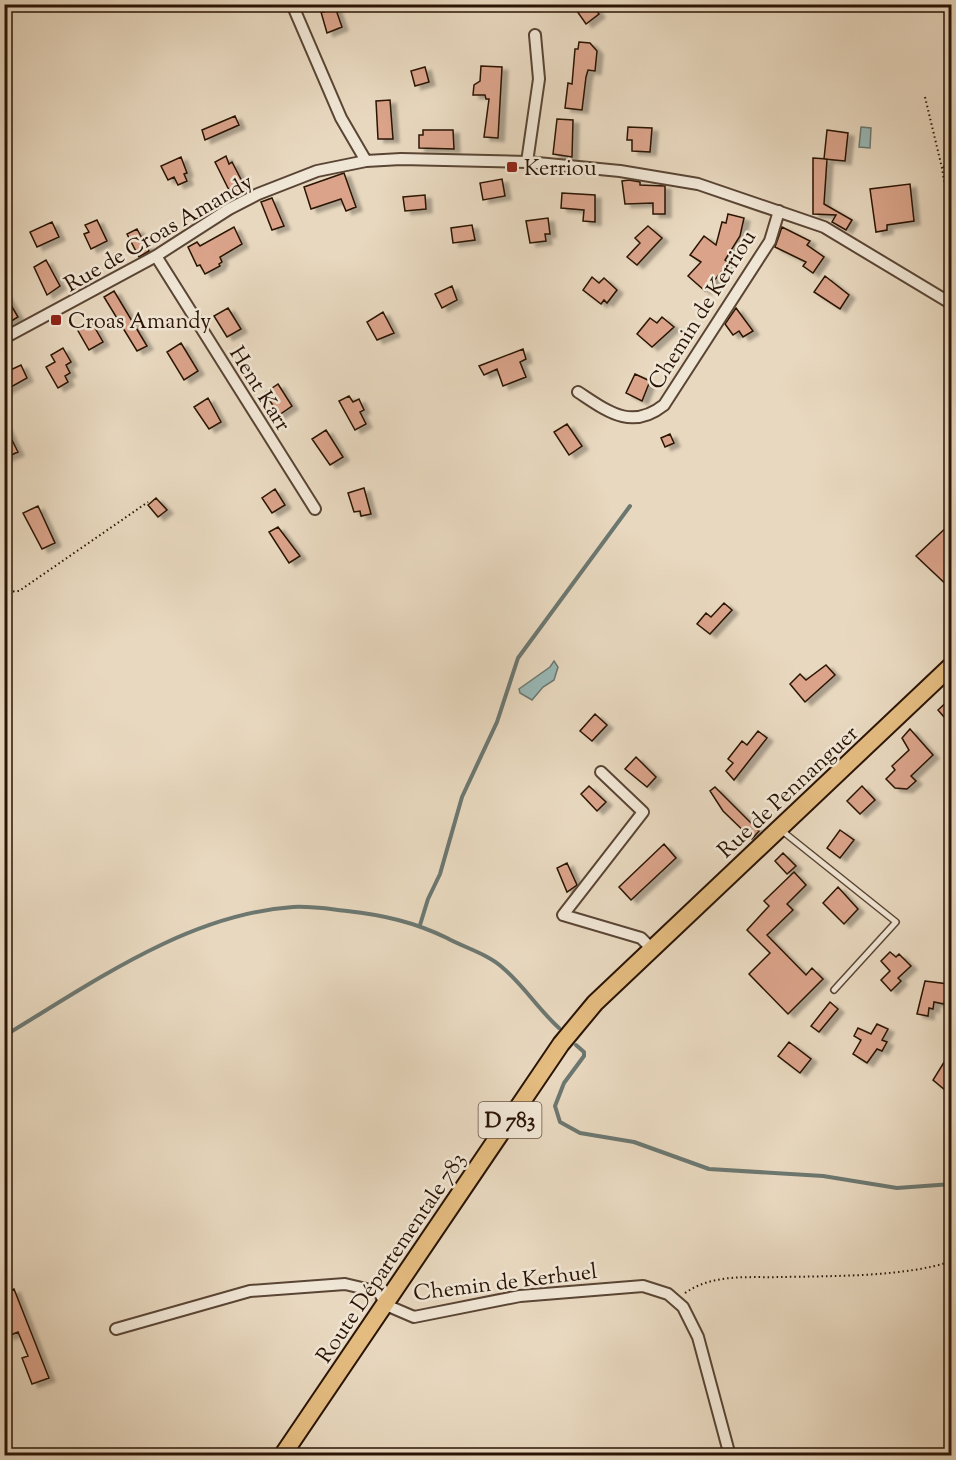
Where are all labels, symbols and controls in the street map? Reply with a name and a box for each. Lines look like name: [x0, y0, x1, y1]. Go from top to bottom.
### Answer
place label: Kerriou: [524, 154, 597, 186]
marker: Kerriou: [505, 160, 519, 174]
street label: Rue de Croas Amandy: [59, 167, 260, 302]
street label: Chemin de Kerriou: [642, 224, 766, 396]
place label: Croas Amandy: [68, 307, 211, 339]
marker: Croas Amandy: [49, 313, 63, 327]
street label: Hent Karr: [220, 341, 297, 438]
street label: Rue de Pennanguer: [711, 719, 867, 867]
road number: D 783: [478, 1102, 542, 1138]
street label: Route Départementale 783: [310, 1147, 475, 1371]
street label: Chemin de Kerhuel: [412, 1257, 599, 1311]

